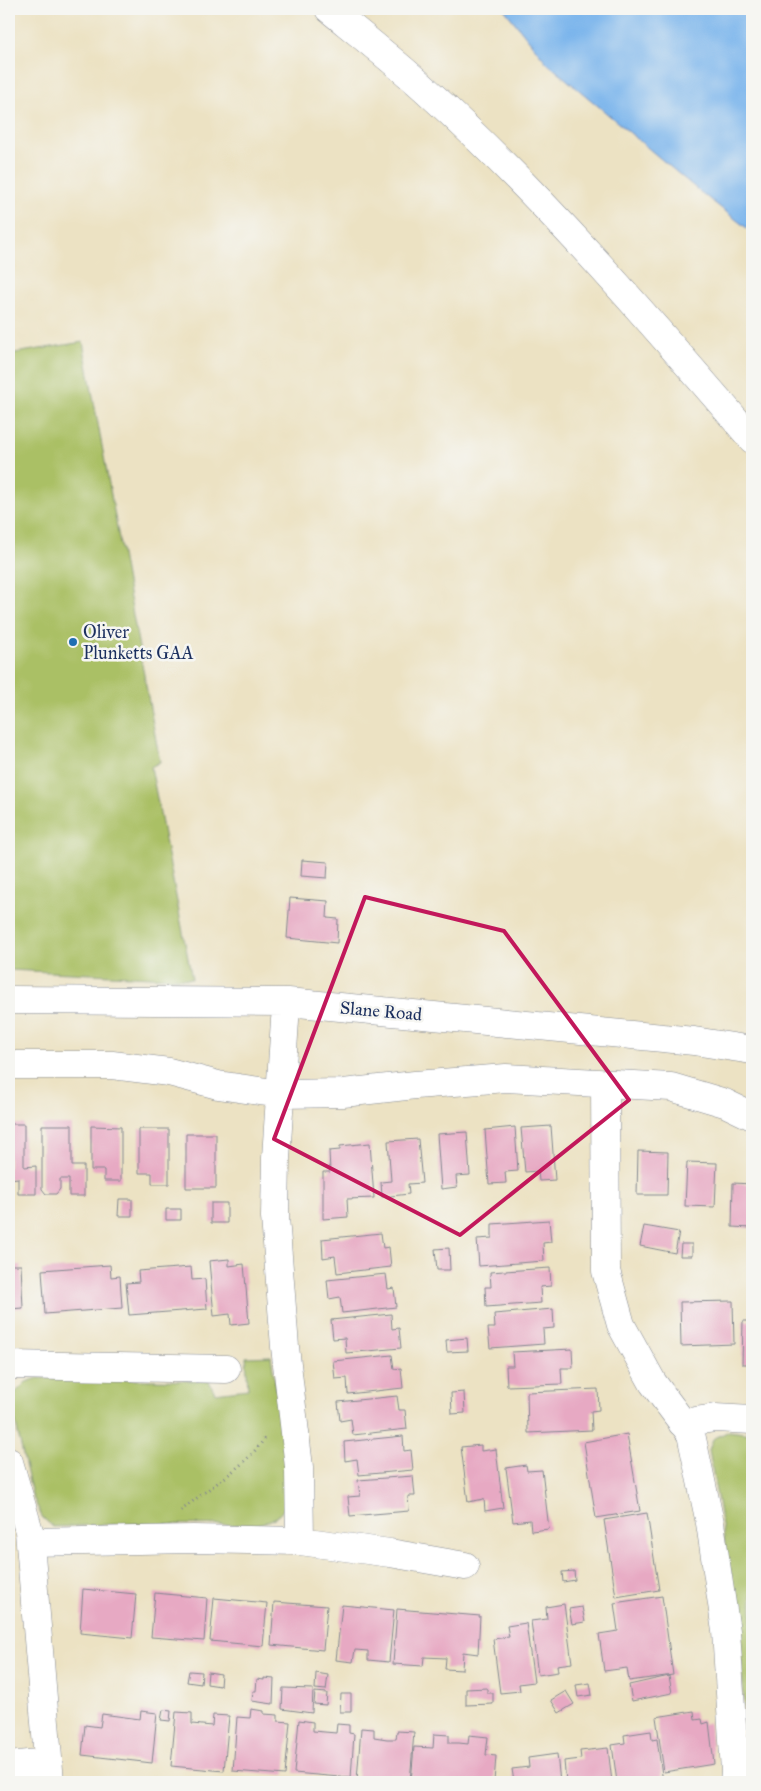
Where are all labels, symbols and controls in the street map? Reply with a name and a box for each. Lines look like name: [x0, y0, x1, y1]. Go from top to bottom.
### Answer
place label: Oliver Plunketts GAA: [83, 621, 194, 664]
marker: Oliver Plunketts GAA: [67, 636, 79, 648]
street label: Slane Road: [339, 996, 423, 1026]

